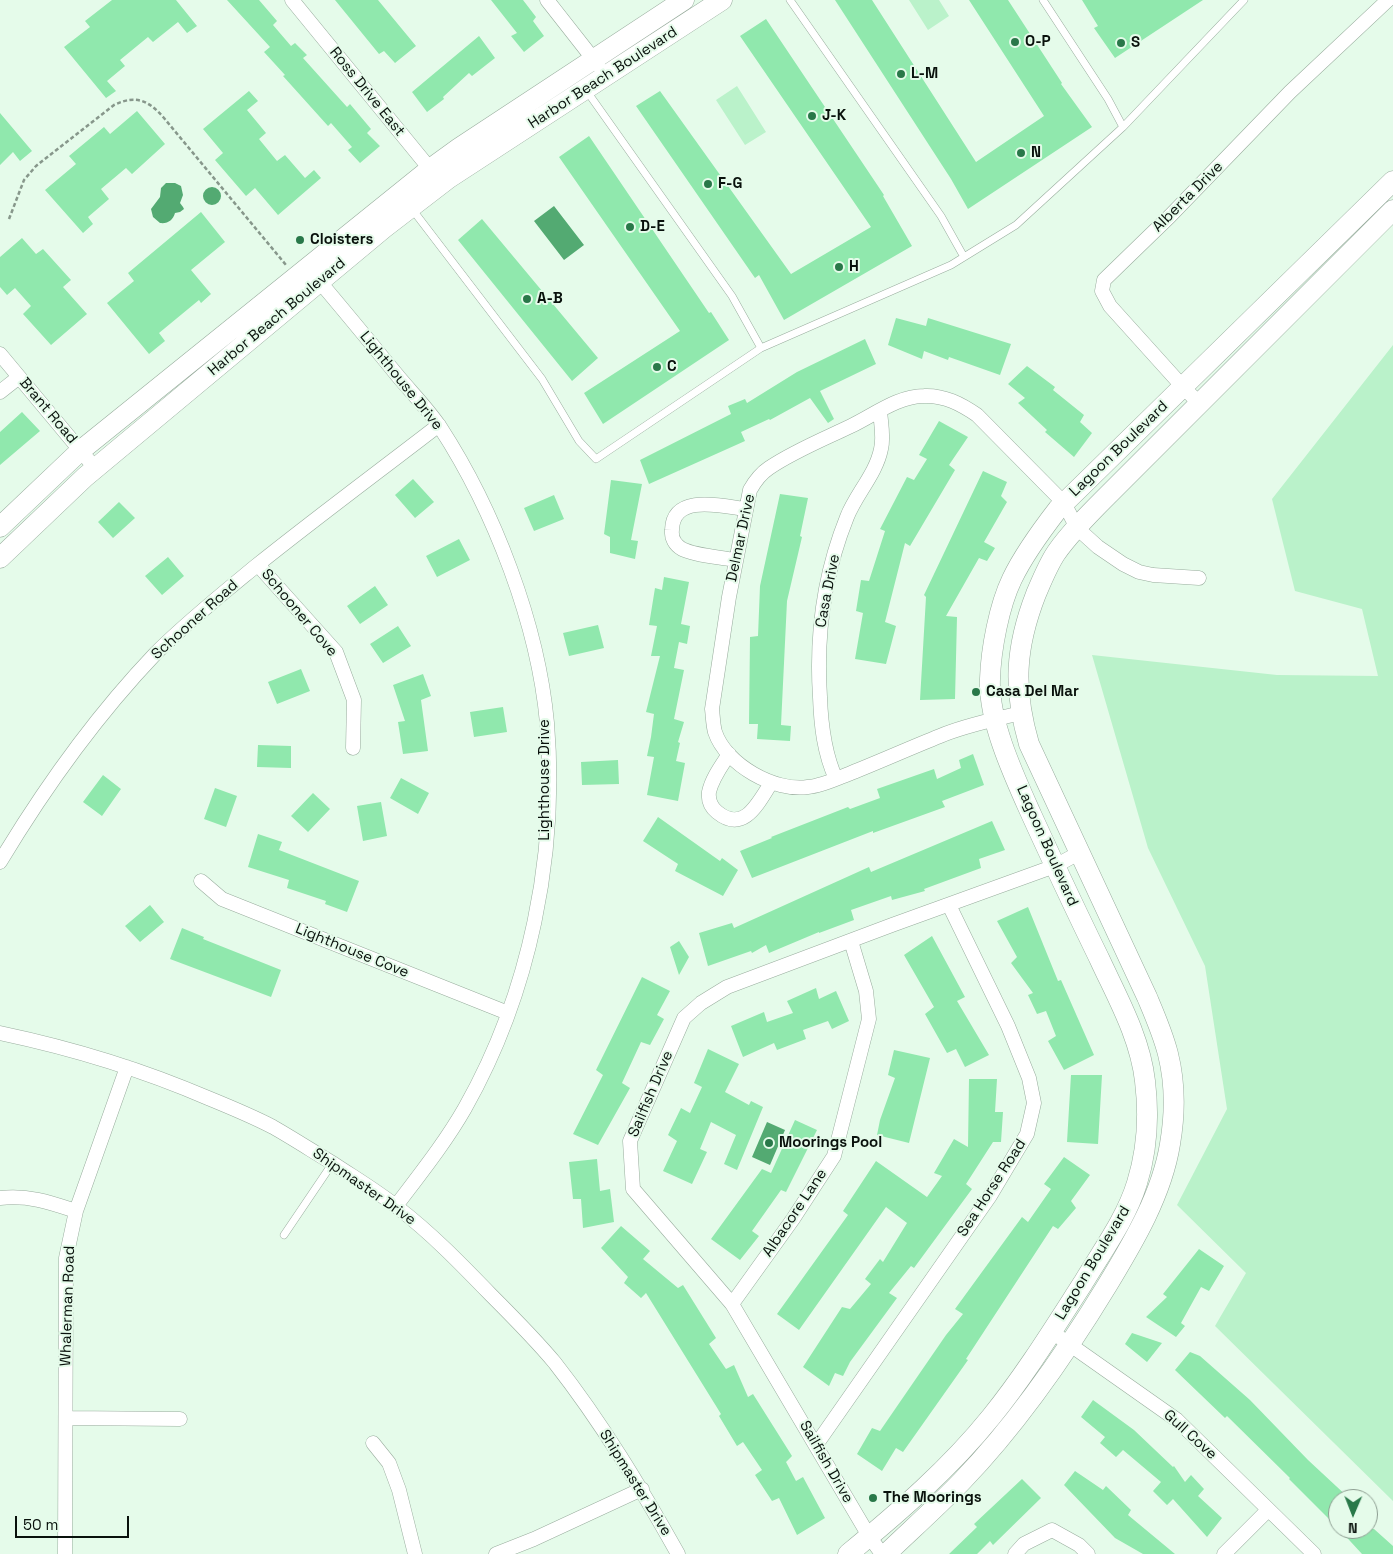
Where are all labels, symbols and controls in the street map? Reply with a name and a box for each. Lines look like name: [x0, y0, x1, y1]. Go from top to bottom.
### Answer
street label: Harbor Beach Boulevard: [525, 23, 681, 133]
place label: O-P: [1025, 33, 1051, 51]
place label: S: [1131, 34, 1140, 52]
marker: O-P: [1009, 36, 1021, 48]
marker: S: [1115, 37, 1127, 49]
street label: Ross Drive East: [325, 44, 409, 140]
place label: L-M: [911, 65, 938, 83]
marker: L-M: [895, 68, 907, 80]
place label: J-K: [822, 107, 846, 125]
marker: J-K: [806, 110, 818, 122]
place label: N: [1031, 144, 1041, 162]
marker: N: [1015, 147, 1027, 159]
street label: Alberta Drive: [1149, 158, 1227, 236]
place label: F-G: [718, 175, 742, 193]
marker: F-G: [702, 178, 714, 190]
place label: D-E: [640, 218, 665, 236]
marker: D-E: [624, 221, 636, 233]
place label: Cloisters: [310, 231, 373, 249]
marker: Cloisters: [294, 234, 306, 246]
street label: Harbor Beach Boulevard: [205, 254, 349, 380]
place label: H: [849, 258, 859, 276]
marker: H: [833, 261, 845, 273]
place label: A-B: [537, 290, 563, 308]
marker: A-B: [521, 293, 533, 305]
street label: Lighthouse Drive: [356, 328, 446, 434]
place label: C: [667, 358, 677, 376]
marker: C: [651, 361, 663, 373]
street label: Brant Road: [15, 374, 81, 448]
street label: Lagoon Boulevard: [1066, 397, 1172, 501]
street label: Delmar Drive: [723, 492, 759, 584]
street label: Casa Drive: [812, 553, 844, 629]
street label: Schooner Cove: [257, 566, 341, 660]
street label: Schooner Road: [148, 576, 242, 664]
place label: Casa Del Mar: [986, 683, 1079, 701]
marker: Casa Del Mar: [970, 686, 982, 698]
street label: Lighthouse Drive: [536, 719, 554, 841]
street label: Lagoon Boulevard: [1012, 783, 1082, 909]
street label: Lighthouse Cove: [293, 920, 411, 982]
street label: Sailfish Drive: [625, 1048, 677, 1140]
place label: Moorings Pool: [779, 1134, 882, 1152]
street label: Sea Horse Road: [954, 1136, 1030, 1240]
marker: Moorings Pool: [763, 1137, 775, 1149]
street label: Shipmaster Drive: [309, 1145, 419, 1229]
street label: Albacore Lane: [759, 1165, 831, 1261]
street label: Lagoon Boulevard: [1052, 1203, 1134, 1323]
street label: Whalerman Road: [57, 1245, 79, 1367]
street label: Gull Cove: [1160, 1406, 1220, 1464]
street label: Sailfish Drive: [795, 1418, 857, 1506]
street label: Shipmaster Drive: [595, 1427, 675, 1539]
place label: The Moorings: [883, 1489, 982, 1507]
north arrow: [1328, 1489, 1378, 1539]
marker: The Moorings: [867, 1492, 879, 1504]
scale bar: [18, 1506, 131, 1538]
text: 50 m: [23, 1515, 58, 1534]
text: N: [1348, 1519, 1358, 1537]

